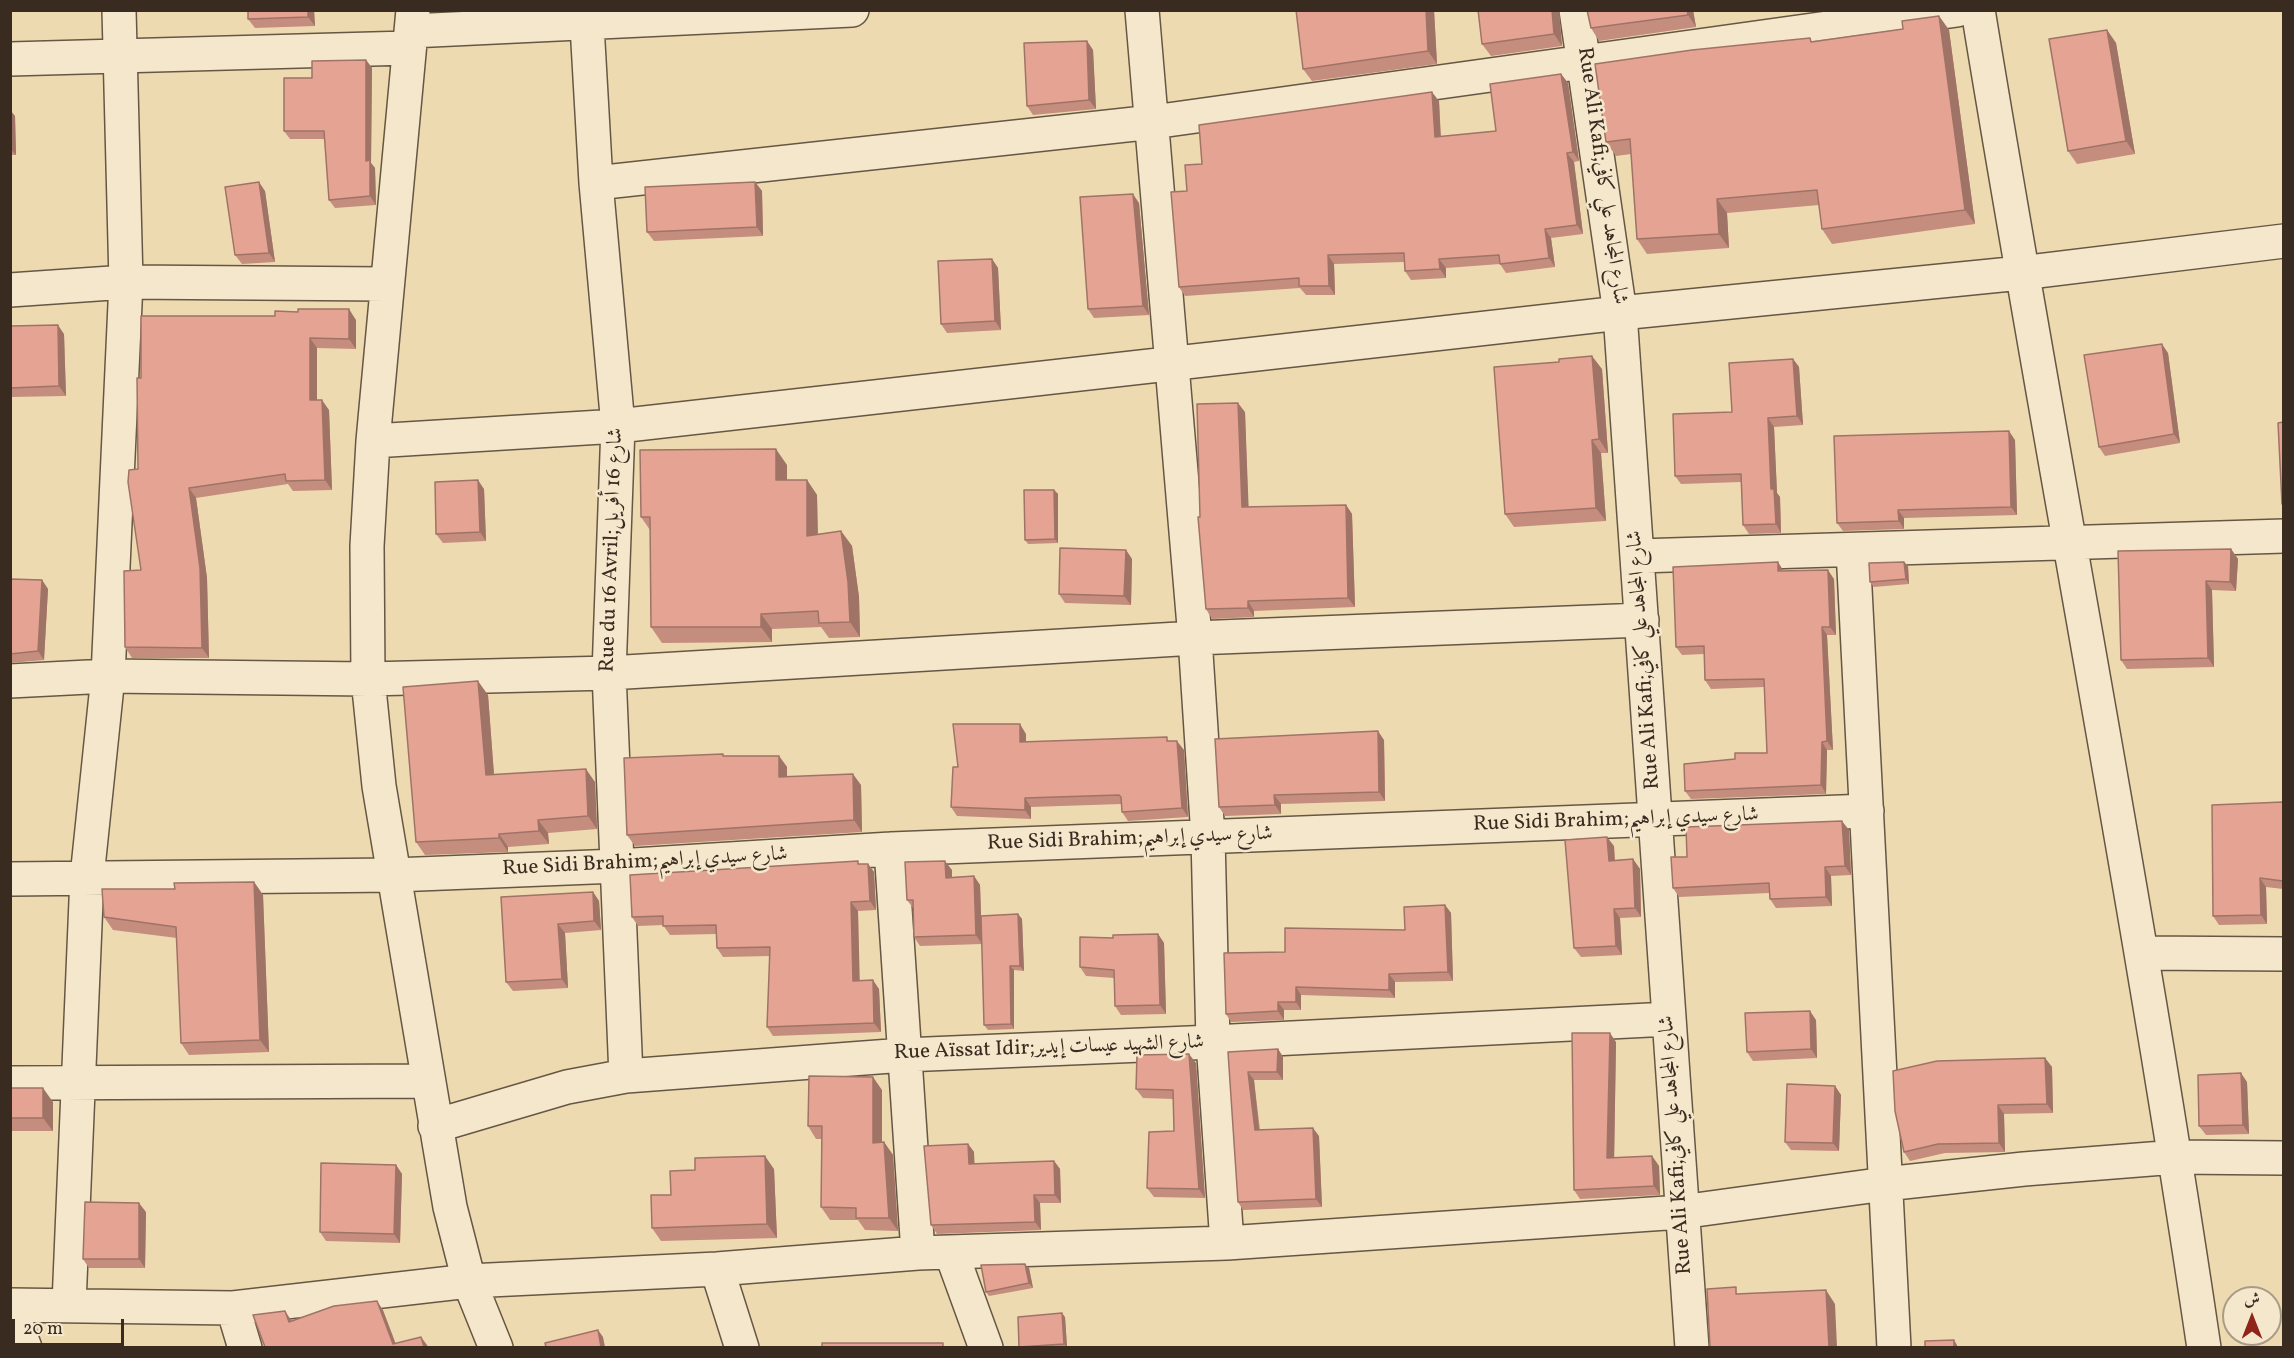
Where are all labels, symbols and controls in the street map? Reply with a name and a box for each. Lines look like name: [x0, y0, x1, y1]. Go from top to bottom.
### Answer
street label: Rue Ali Kafi;شارع المجاهد علي كافي: [1570, 46, 1632, 306]
street label: Rue du 16 Avril;شارع 16 أفريل: [596, 427, 630, 673]
street label: Rue Ali Kafi;شارع المجاهد علي كافي: [1623, 530, 1667, 790]
street label: Rue Sidi Brahim;شارع سيدي إبراهيم: [1473, 803, 1759, 839]
street label: Rue Sidi Brahim;شارع سيدي إبراهيم: [987, 822, 1273, 858]
street label: Rue Sidi Brahim;شارع سيدي إبراهيم: [502, 843, 788, 883]
street label: Rue Ali Kafi;شارع المجاهد علي كافي: [1655, 1015, 1699, 1275]
street label: Rue Aïssat Idir;شارع الشهيد عيسات إيدير: [893, 1031, 1205, 1067]
north arrow: [2222, 1286, 2282, 1346]
text: ش: [2244, 1289, 2260, 1311]
scale bar: [15, 1307, 128, 1345]
text: 20 m: [23, 1317, 63, 1342]

